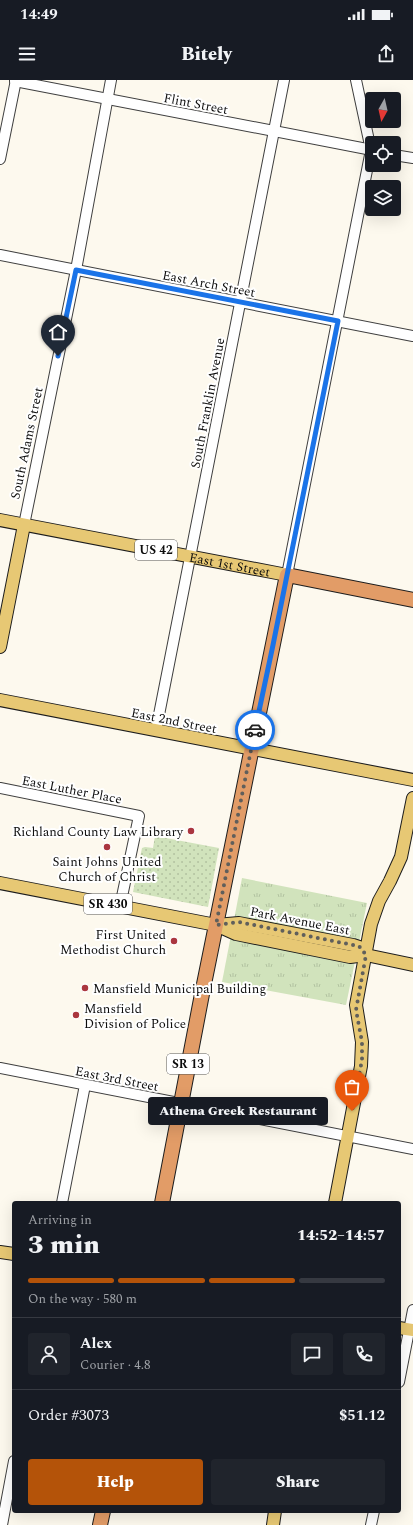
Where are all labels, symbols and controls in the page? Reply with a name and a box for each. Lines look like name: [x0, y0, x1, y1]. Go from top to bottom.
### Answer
text: 14:49: [20, 3, 58, 26]
text: Bitely: [181, 41, 232, 68]
icon: menu: [16, 43, 38, 65]
icon: share: [375, 43, 397, 65]
street label: Flint Street: [162, 88, 230, 120]
north arrow: [365, 92, 401, 128]
map controls: [365, 92, 401, 216]
button: locate: [365, 136, 401, 172]
button: layers: [365, 180, 401, 216]
street label: East Arch Street: [161, 265, 257, 303]
pin: [41, 315, 75, 356]
icon: home: [47, 321, 69, 343]
street label: South Franklin Avenue: [186, 336, 230, 470]
street label: South Adams Street: [5, 385, 49, 501]
road number: US 42: [135, 540, 177, 560]
street label: East 1st Street: [187, 547, 272, 583]
street label: East 2nd Street: [129, 703, 219, 739]
courier: [235, 710, 275, 750]
icon: car: [244, 719, 266, 741]
street label: East Luther Place: [20, 770, 124, 809]
place label: Richland County Law Library: [13, 822, 184, 842]
marker: Richland County Law Library: [186, 826, 196, 836]
marker: Saint Johns United Church of Christ: [102, 842, 112, 852]
place label: Saint Johns United Church of Christ: [53, 852, 161, 887]
road number: SR 430: [84, 894, 132, 914]
street label: Park Avenue East: [248, 902, 352, 941]
place label: First United Methodist Church: [60, 925, 166, 960]
marker: First United Methodist Church: [169, 936, 179, 946]
place label: Mansfield Municipal Building: [93, 979, 266, 999]
marker: Mansfield Municipal Building: [80, 983, 90, 993]
place label: Mansfield Division of Police: [84, 999, 186, 1034]
marker: Mansfield Division of Police: [71, 1010, 81, 1020]
road number: SR 13: [167, 1054, 209, 1074]
street label: East 3rd Street: [73, 1061, 161, 1097]
pin: [335, 1070, 369, 1111]
icon: bag: [341, 1076, 363, 1098]
callout: Athena Greek Restaurant: [148, 1097, 328, 1125]
text: Athena Greek Restaurant: [159, 1101, 317, 1121]
text: Arriving in: [28, 1210, 92, 1230]
text: 14:52–14:57: [297, 1224, 385, 1247]
text: 3 min: [28, 1225, 100, 1265]
text: On the way · 580 m: [28, 1289, 137, 1309]
text: Alex: [80, 1332, 112, 1355]
button: person: [28, 1333, 70, 1375]
button: chat: [291, 1333, 333, 1375]
button: phone: [343, 1333, 385, 1375]
text: Courier · 4.8: [80, 1355, 150, 1375]
text: Order #3073: [28, 1404, 109, 1427]
text: $51.12: [339, 1404, 385, 1427]
button: Help: [28, 1459, 203, 1505]
button: Share: [211, 1459, 385, 1505]

